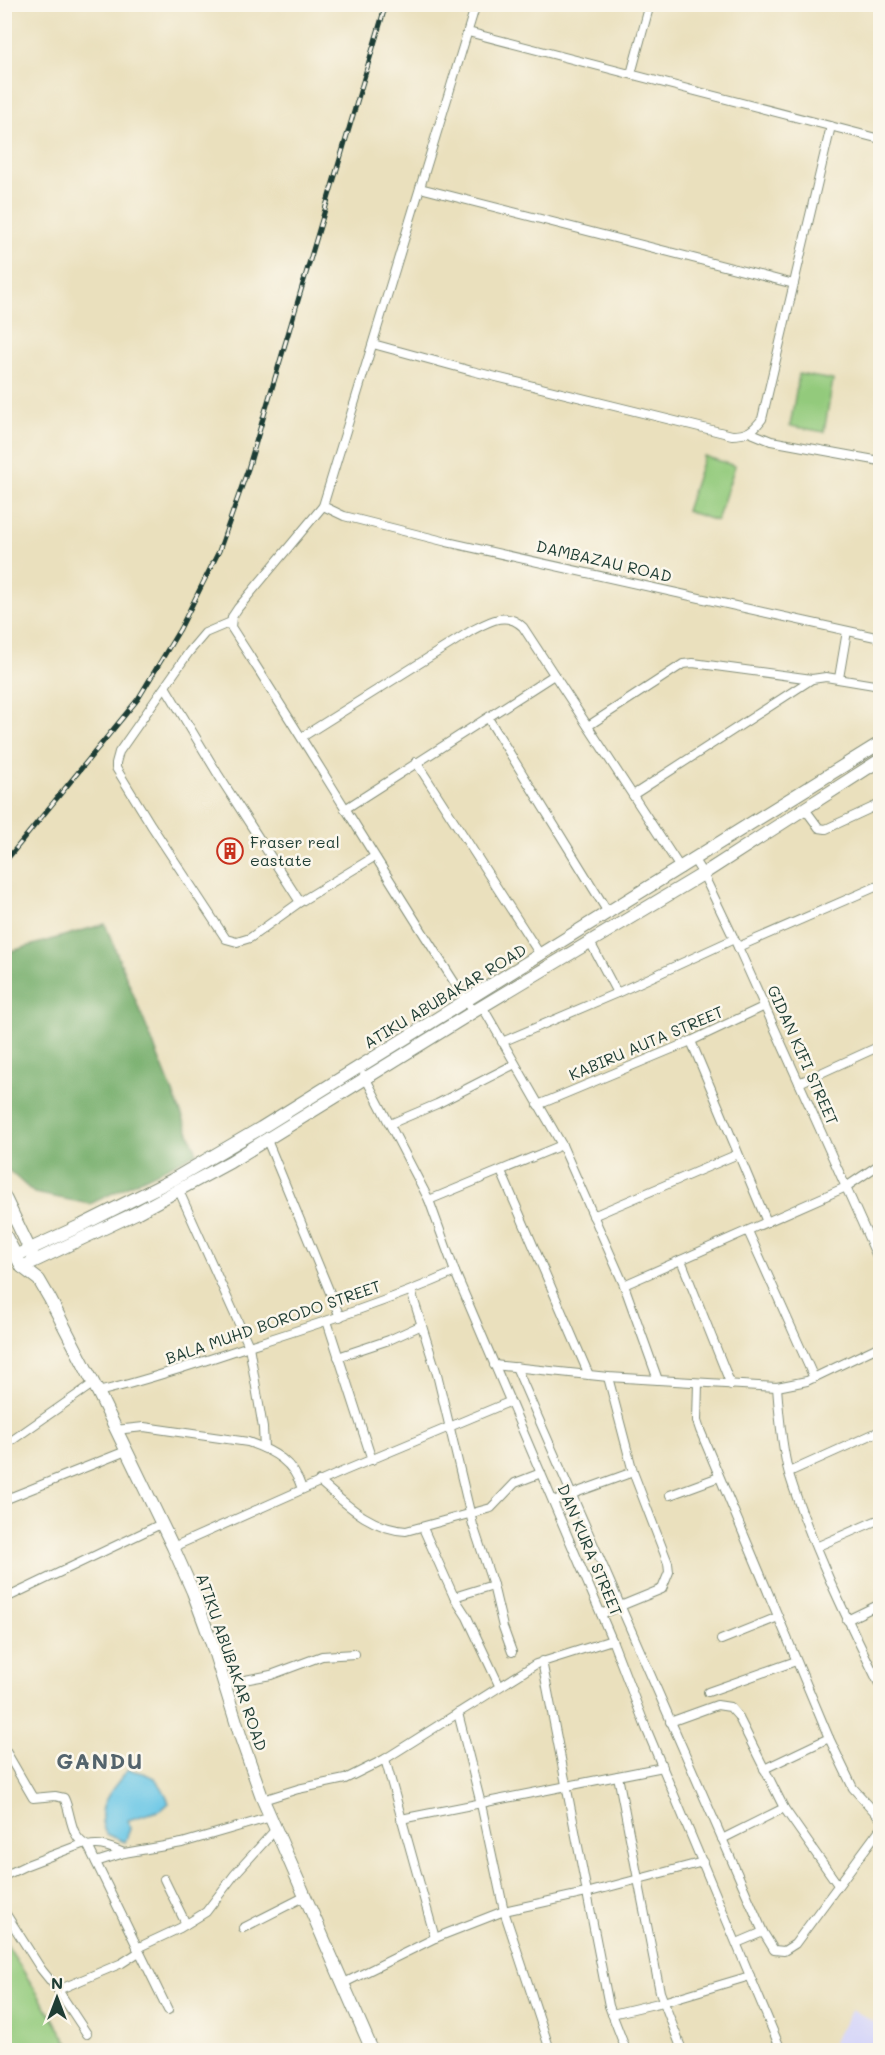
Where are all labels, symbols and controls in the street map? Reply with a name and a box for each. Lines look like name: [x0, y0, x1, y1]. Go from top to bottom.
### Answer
street label: DAMBAZAU ROAD: [534, 535, 674, 586]
place label: Fraser real eastate: [250, 831, 340, 870]
building icon: Fraser real eastate: [215, 836, 245, 866]
street label: ATIKU ABUBAKAR ROAD: [359, 939, 530, 1053]
street label: GIDAN KIFI STREET: [763, 982, 844, 1128]
street label: KABIRU AUTA STREET: [565, 1000, 726, 1085]
street label: BALA MUHD BORODO STREET: [162, 1275, 383, 1368]
street label: DAN KURA STREET: [553, 1481, 628, 1619]
street label: ATIKU ABUBAKAR ROAD: [192, 1570, 273, 1753]
district label: GANDU: [56, 1746, 144, 1775]
north arrow: [27, 1968, 87, 2028]
text: N: [51, 1972, 63, 1993]

